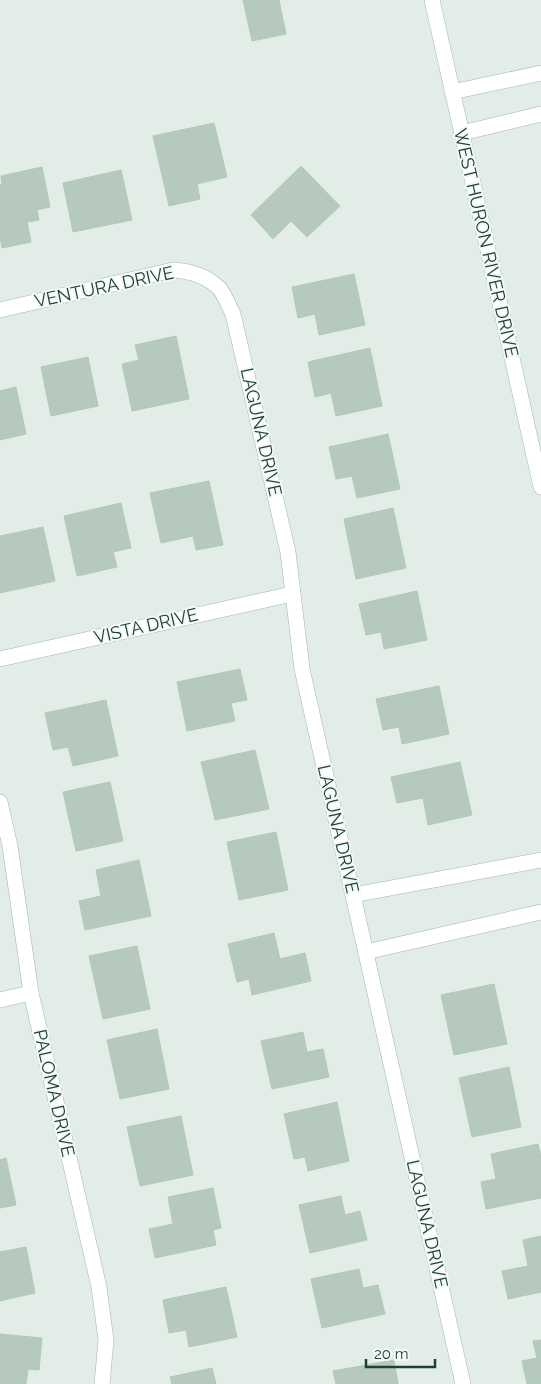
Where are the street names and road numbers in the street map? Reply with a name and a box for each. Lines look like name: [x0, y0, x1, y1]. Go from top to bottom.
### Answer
street label: WEST HURON RIVER DRIVE: [450, 126, 523, 359]
street label: VENTURA DRIVE: [32, 261, 175, 312]
street label: LAGUNA DRIVE: [237, 366, 286, 498]
street label: VISTA DRIVE: [92, 603, 200, 648]
street label: LAGUNA DRIVE: [314, 763, 363, 895]
street label: PALOMA DRIVE: [30, 1027, 79, 1159]
street label: LAGUNA DRIVE: [403, 1158, 452, 1290]

